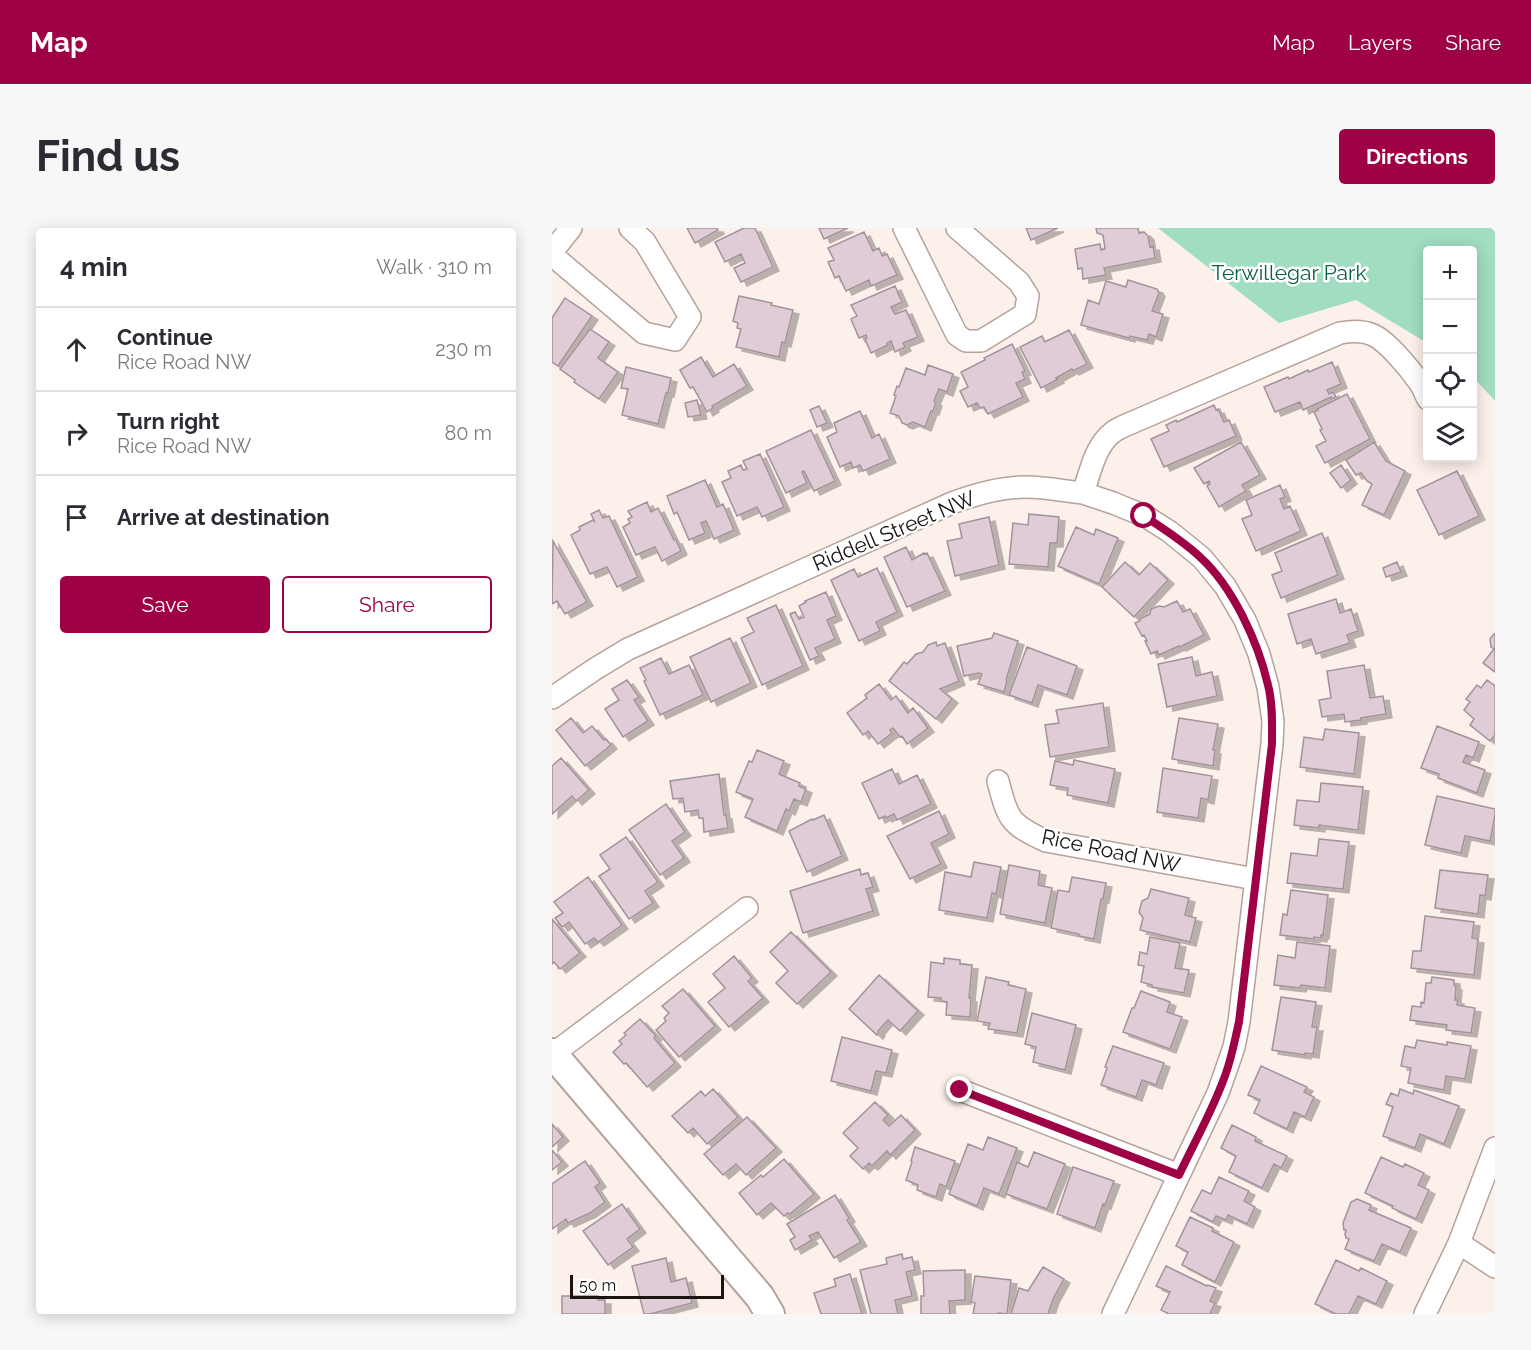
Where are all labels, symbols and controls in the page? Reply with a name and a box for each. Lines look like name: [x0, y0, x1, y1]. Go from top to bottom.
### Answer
text: Map: [30, 26, 88, 59]
text: Map: [1272, 30, 1315, 55]
text: Layers: [1348, 30, 1412, 55]
text: Share: [1445, 30, 1501, 55]
button: Directions: [1339, 129, 1495, 184]
text: Find us: [36, 132, 180, 181]
map controls: [1423, 246, 1477, 462]
button: +: [1423, 246, 1477, 300]
text: 4 min: [60, 252, 128, 282]
text: Walk · 310 m: [376, 255, 492, 279]
park label: Terwillegar Park: [1211, 260, 1367, 285]
button: −: [1423, 300, 1477, 354]
text: Continue: [117, 324, 213, 350]
icon: ahead: [60, 333, 93, 366]
text: 230 m: [435, 337, 492, 361]
text: Rice Road NW: [117, 350, 251, 374]
button: locate: [1423, 354, 1477, 408]
text: Turn right: [117, 408, 220, 434]
button: layers: [1423, 408, 1477, 462]
icon: right: [60, 417, 93, 450]
text: 80 m: [444, 421, 492, 445]
text: Rice Road NW: [117, 434, 251, 458]
street label: Riddell Street NW: [809, 485, 979, 576]
icon: arrive: [60, 501, 93, 534]
route start: [1130, 502, 1156, 528]
text: Arrive at destination: [117, 504, 330, 530]
button: Save: [60, 576, 270, 633]
button: Share: [282, 576, 492, 633]
street label: Rice Road NW: [1039, 824, 1183, 877]
route end: [946, 1076, 972, 1102]
scale bar: [570, 1272, 724, 1300]
text: 50 m: [579, 1276, 616, 1295]

